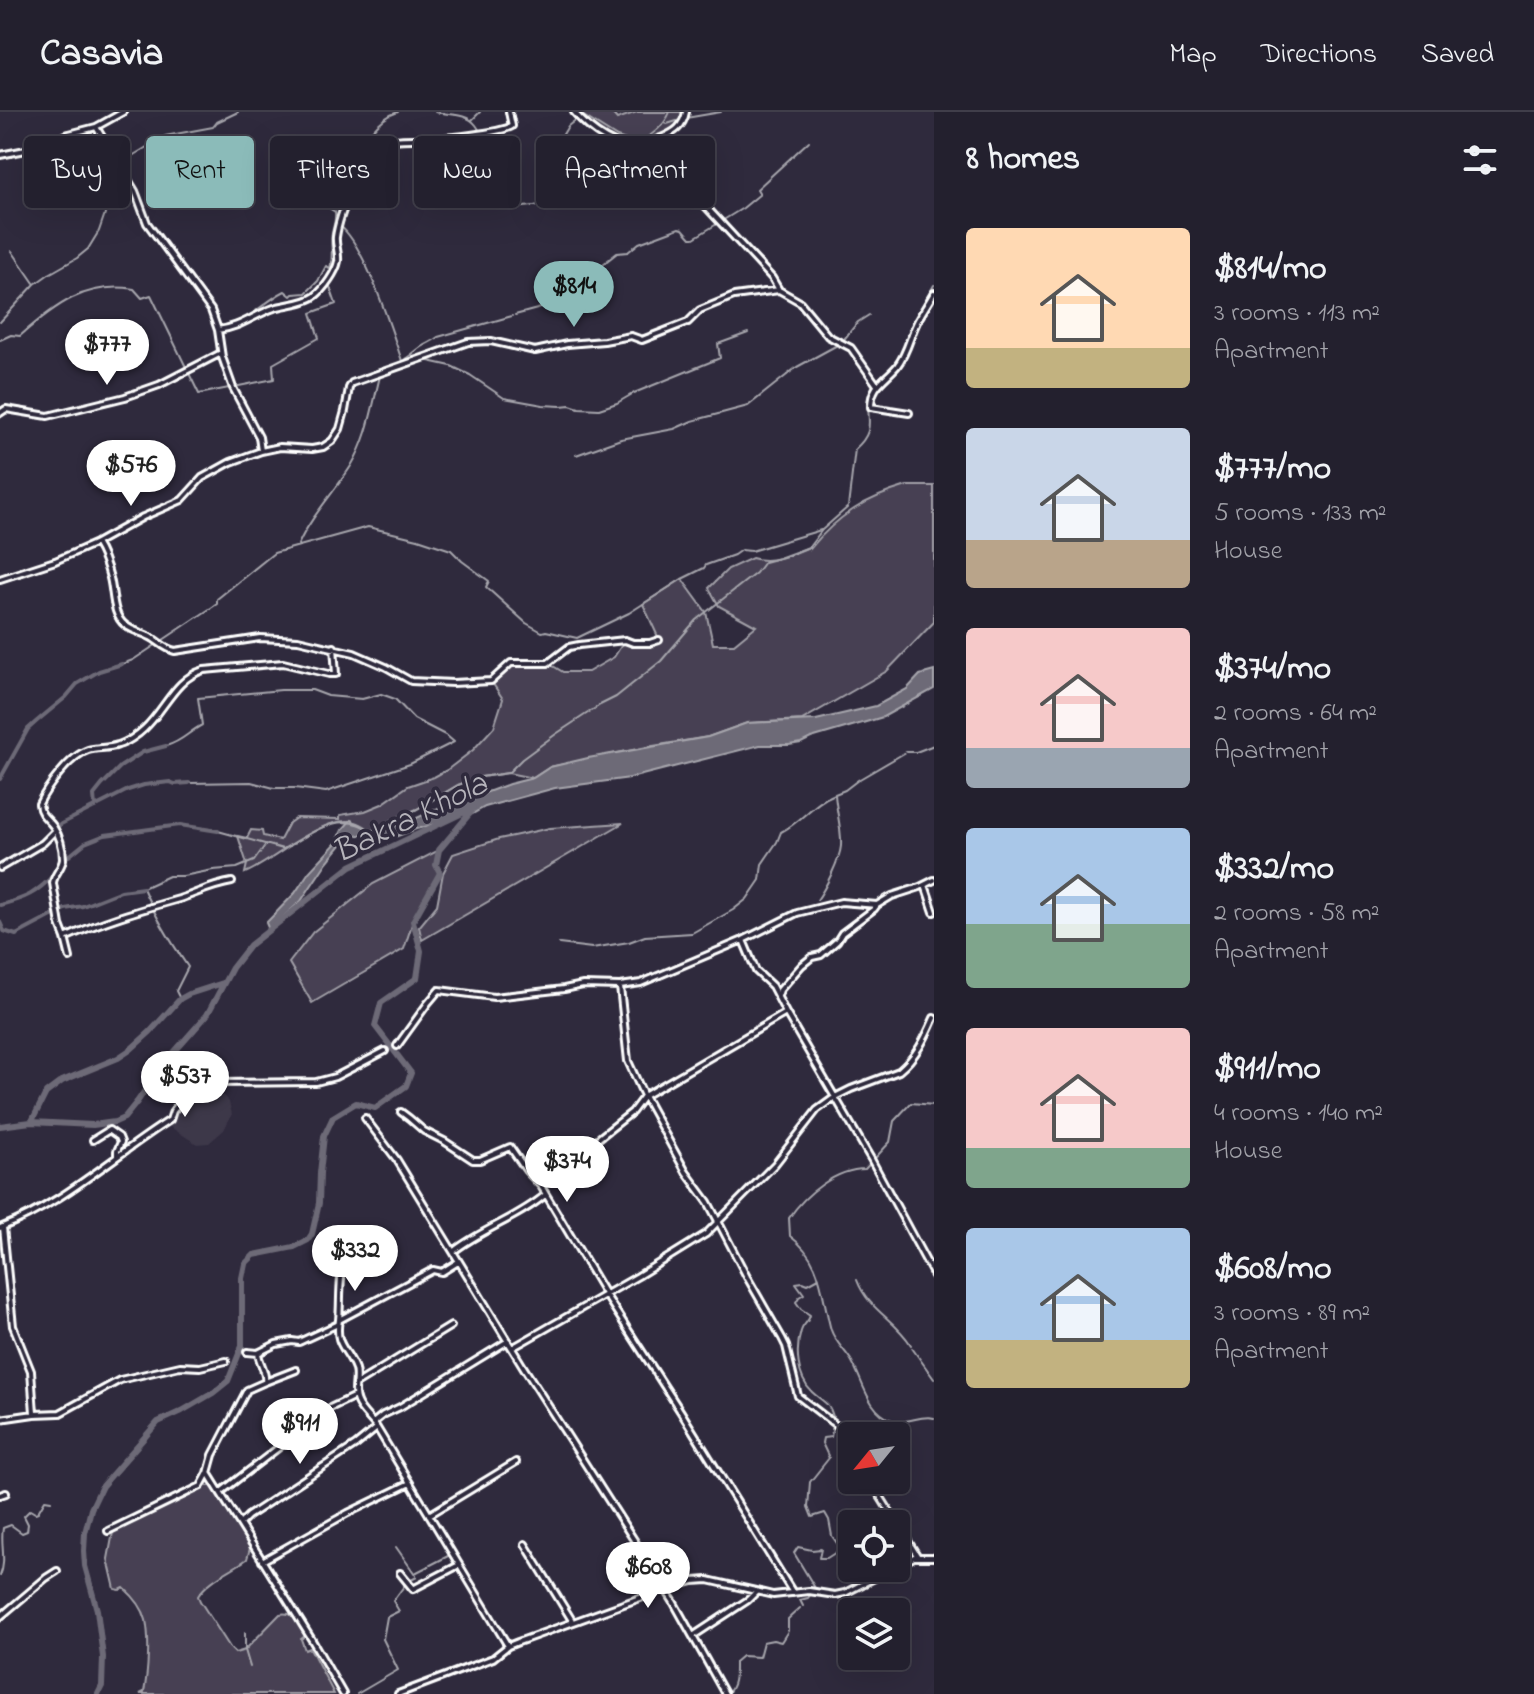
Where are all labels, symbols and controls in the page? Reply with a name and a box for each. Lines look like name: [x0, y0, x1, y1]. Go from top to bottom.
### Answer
text: Casavia: [40, 27, 163, 83]
text: Map: [1169, 35, 1217, 76]
text: Directions: [1261, 35, 1377, 76]
text: Saved: [1421, 35, 1494, 76]
text: 8 homes: [966, 135, 1080, 185]
chip: Buy: [24, 136, 130, 208]
chip: Rent: [146, 136, 254, 208]
chip: Filters: [270, 136, 398, 208]
chip: New: [414, 136, 520, 208]
chip: Apartment: [536, 136, 715, 208]
icon: filters: [1458, 138, 1502, 182]
text: $814/mo: [1214, 245, 1327, 295]
icon: home: [1030, 260, 1126, 356]
pin: $814: [527, 261, 621, 329]
text: $814: [552, 268, 596, 306]
text: 3 rooms · 113 m²: [1214, 295, 1380, 333]
pin: $777: [60, 319, 154, 387]
text: $777: [83, 326, 131, 364]
text: Apartment: [1214, 333, 1328, 371]
pin: $576: [84, 440, 178, 508]
text: $777/mo: [1214, 445, 1331, 495]
text: $576: [105, 447, 157, 485]
icon: home: [1030, 460, 1126, 556]
text: 5 rooms · 133 m²: [1214, 495, 1387, 533]
text: House: [1214, 533, 1282, 571]
text: $374/mo: [1214, 645, 1331, 695]
icon: home: [1030, 660, 1126, 756]
text: 2 rooms · 64 m²: [1214, 695, 1377, 733]
text: Apartment: [1214, 733, 1328, 771]
water label: Bakra Khola: [325, 760, 497, 879]
text: $332/mo: [1214, 845, 1334, 895]
icon: home: [1030, 860, 1126, 956]
text: 2 rooms · 58 m²: [1214, 895, 1380, 933]
text: Apartment: [1214, 933, 1328, 971]
text: $911/mo: [1214, 1045, 1321, 1095]
pin: $537: [138, 1051, 232, 1119]
text: $537: [159, 1058, 211, 1096]
icon: home: [1030, 1060, 1126, 1156]
text: 4 rooms · 140 m²: [1214, 1095, 1383, 1133]
text: House: [1214, 1133, 1282, 1171]
pin: $374: [520, 1136, 614, 1204]
text: $374: [543, 1143, 591, 1181]
pin: $332: [308, 1225, 402, 1293]
text: $332: [330, 1232, 380, 1270]
text: $608/mo: [1214, 1245, 1332, 1295]
icon: home: [1030, 1260, 1126, 1356]
text: 3 rooms · 89 m²: [1214, 1295, 1370, 1333]
text: Apartment: [1214, 1333, 1328, 1371]
pin: $911: [253, 1398, 347, 1466]
text: $911: [280, 1405, 320, 1443]
north arrow: [838, 1422, 910, 1494]
map controls: [838, 1422, 910, 1670]
button: locate: [838, 1510, 910, 1582]
pin: $608: [601, 1542, 695, 1610]
text: $608: [624, 1549, 672, 1587]
button: layers: [838, 1598, 910, 1670]

